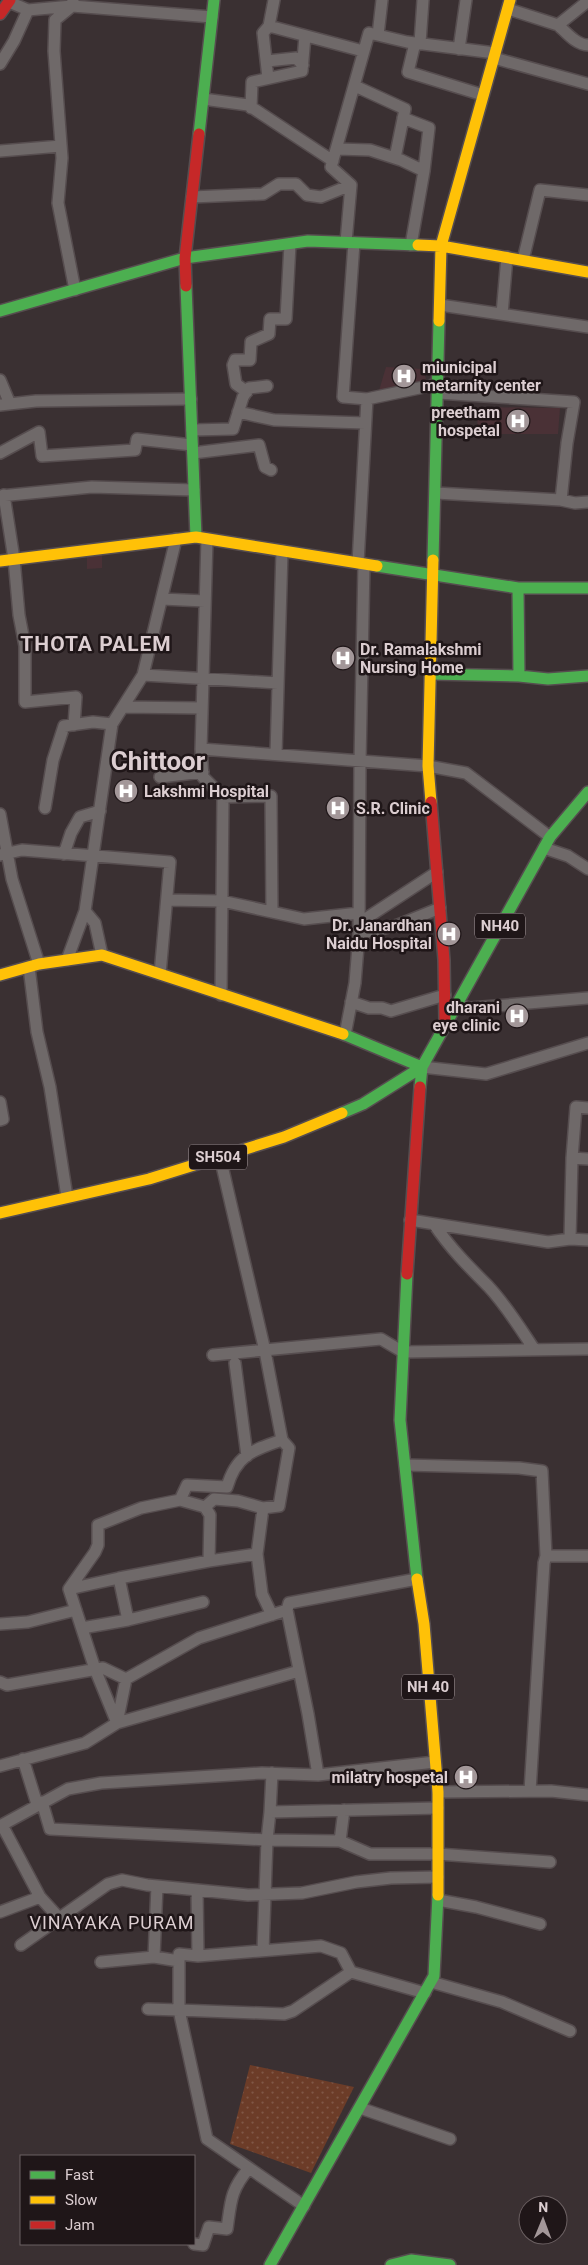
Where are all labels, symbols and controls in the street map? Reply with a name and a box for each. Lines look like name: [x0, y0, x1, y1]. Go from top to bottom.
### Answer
place label: miunicipal metarnity center: [422, 358, 541, 395]
hospital icon: miunicipal metarnity center: [391, 363, 417, 389]
place label: preetham hospetal: [431, 403, 500, 440]
hospital icon: preetham hospetal: [505, 408, 531, 434]
district label: THOTA PALEM: [20, 632, 172, 656]
place label: Dr. Ramalakshmi Nursing Home: [360, 640, 482, 677]
hospital icon: Dr. Ramalakshmi Nursing Home: [330, 645, 356, 671]
district label: Chittoor: [111, 746, 206, 776]
hospital icon: Lakshmi Hospital: [113, 778, 139, 804]
place label: Lakshmi Hospital: [144, 782, 269, 801]
hospital icon: S.R. Clinic: [325, 795, 351, 821]
place label: S.R. Clinic: [356, 799, 430, 818]
road number: NH40: [475, 914, 525, 938]
place label: Dr. Janardhan Naidu Hospital: [326, 916, 432, 953]
hospital icon: Dr. Janardhan Naidu Hospital: [436, 921, 462, 947]
place label: dharani eye clinic: [433, 998, 500, 1035]
hospital icon: dharani eye clinic: [504, 1003, 530, 1029]
road number: SH504: [189, 1144, 247, 1170]
road number: NH 40: [402, 1674, 454, 1700]
hospital icon: milatry hospetal: [453, 1764, 479, 1790]
place label: milatry hospetal: [332, 1768, 448, 1787]
district label: VINAYAKA PURAM: [29, 1912, 195, 1933]
legend: [20, 2155, 195, 2245]
text: Fast: [65, 2166, 94, 2184]
text: Slow: [65, 2191, 97, 2209]
north arrow: [518, 2195, 568, 2245]
text: N: [538, 2199, 548, 2215]
text: Jam: [65, 2216, 95, 2234]

